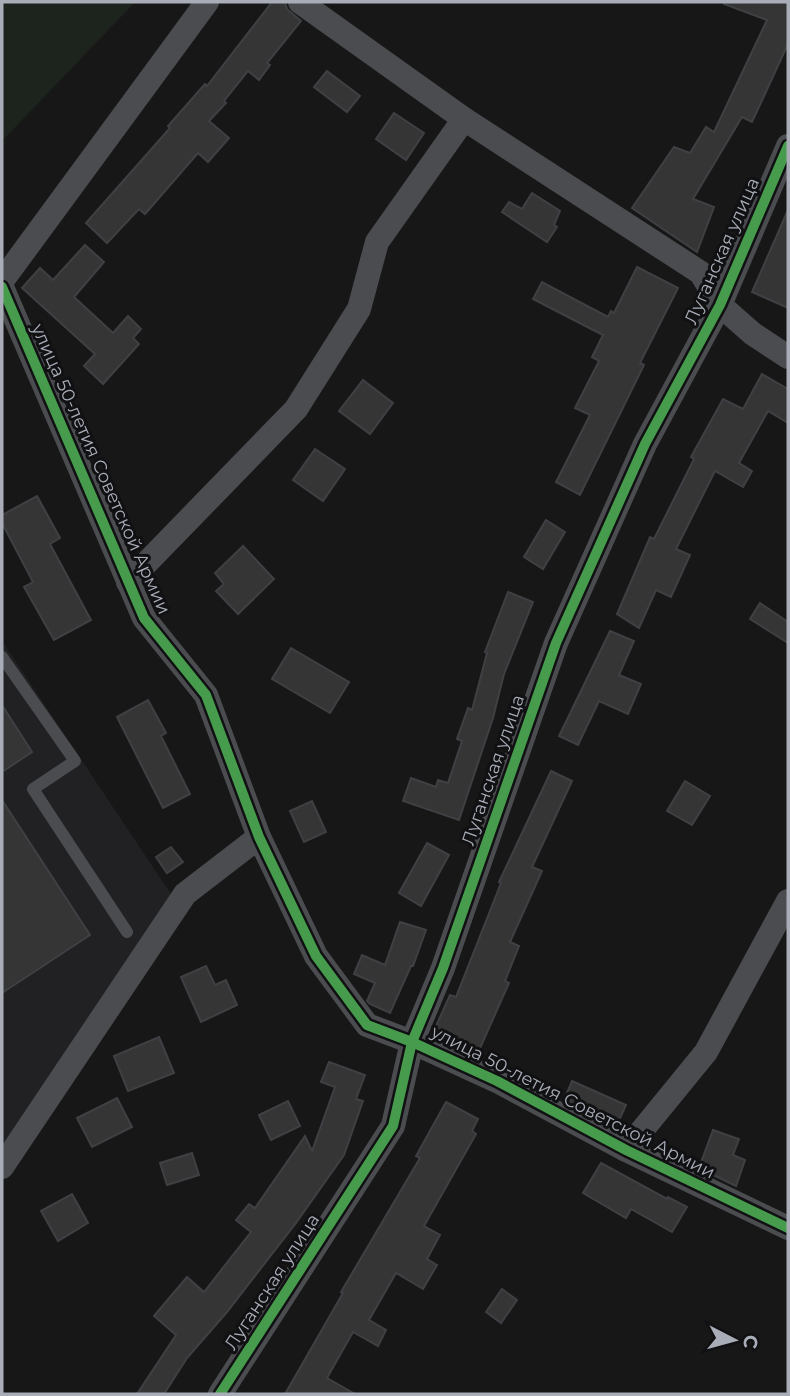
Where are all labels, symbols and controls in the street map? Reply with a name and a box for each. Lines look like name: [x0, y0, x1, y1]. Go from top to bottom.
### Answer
street label: Луганская улица: [680, 174, 764, 328]
street label: улица 50-летия Советской Армии: [26, 319, 175, 618]
street label: Луганская улица: [457, 692, 529, 848]
street label: улица 50-летия Советской Армии: [426, 1020, 719, 1183]
street label: Луганская улица: [220, 1210, 324, 1354]
north arrow: [699, 1305, 769, 1375]
text: С: [738, 1334, 763, 1350]

